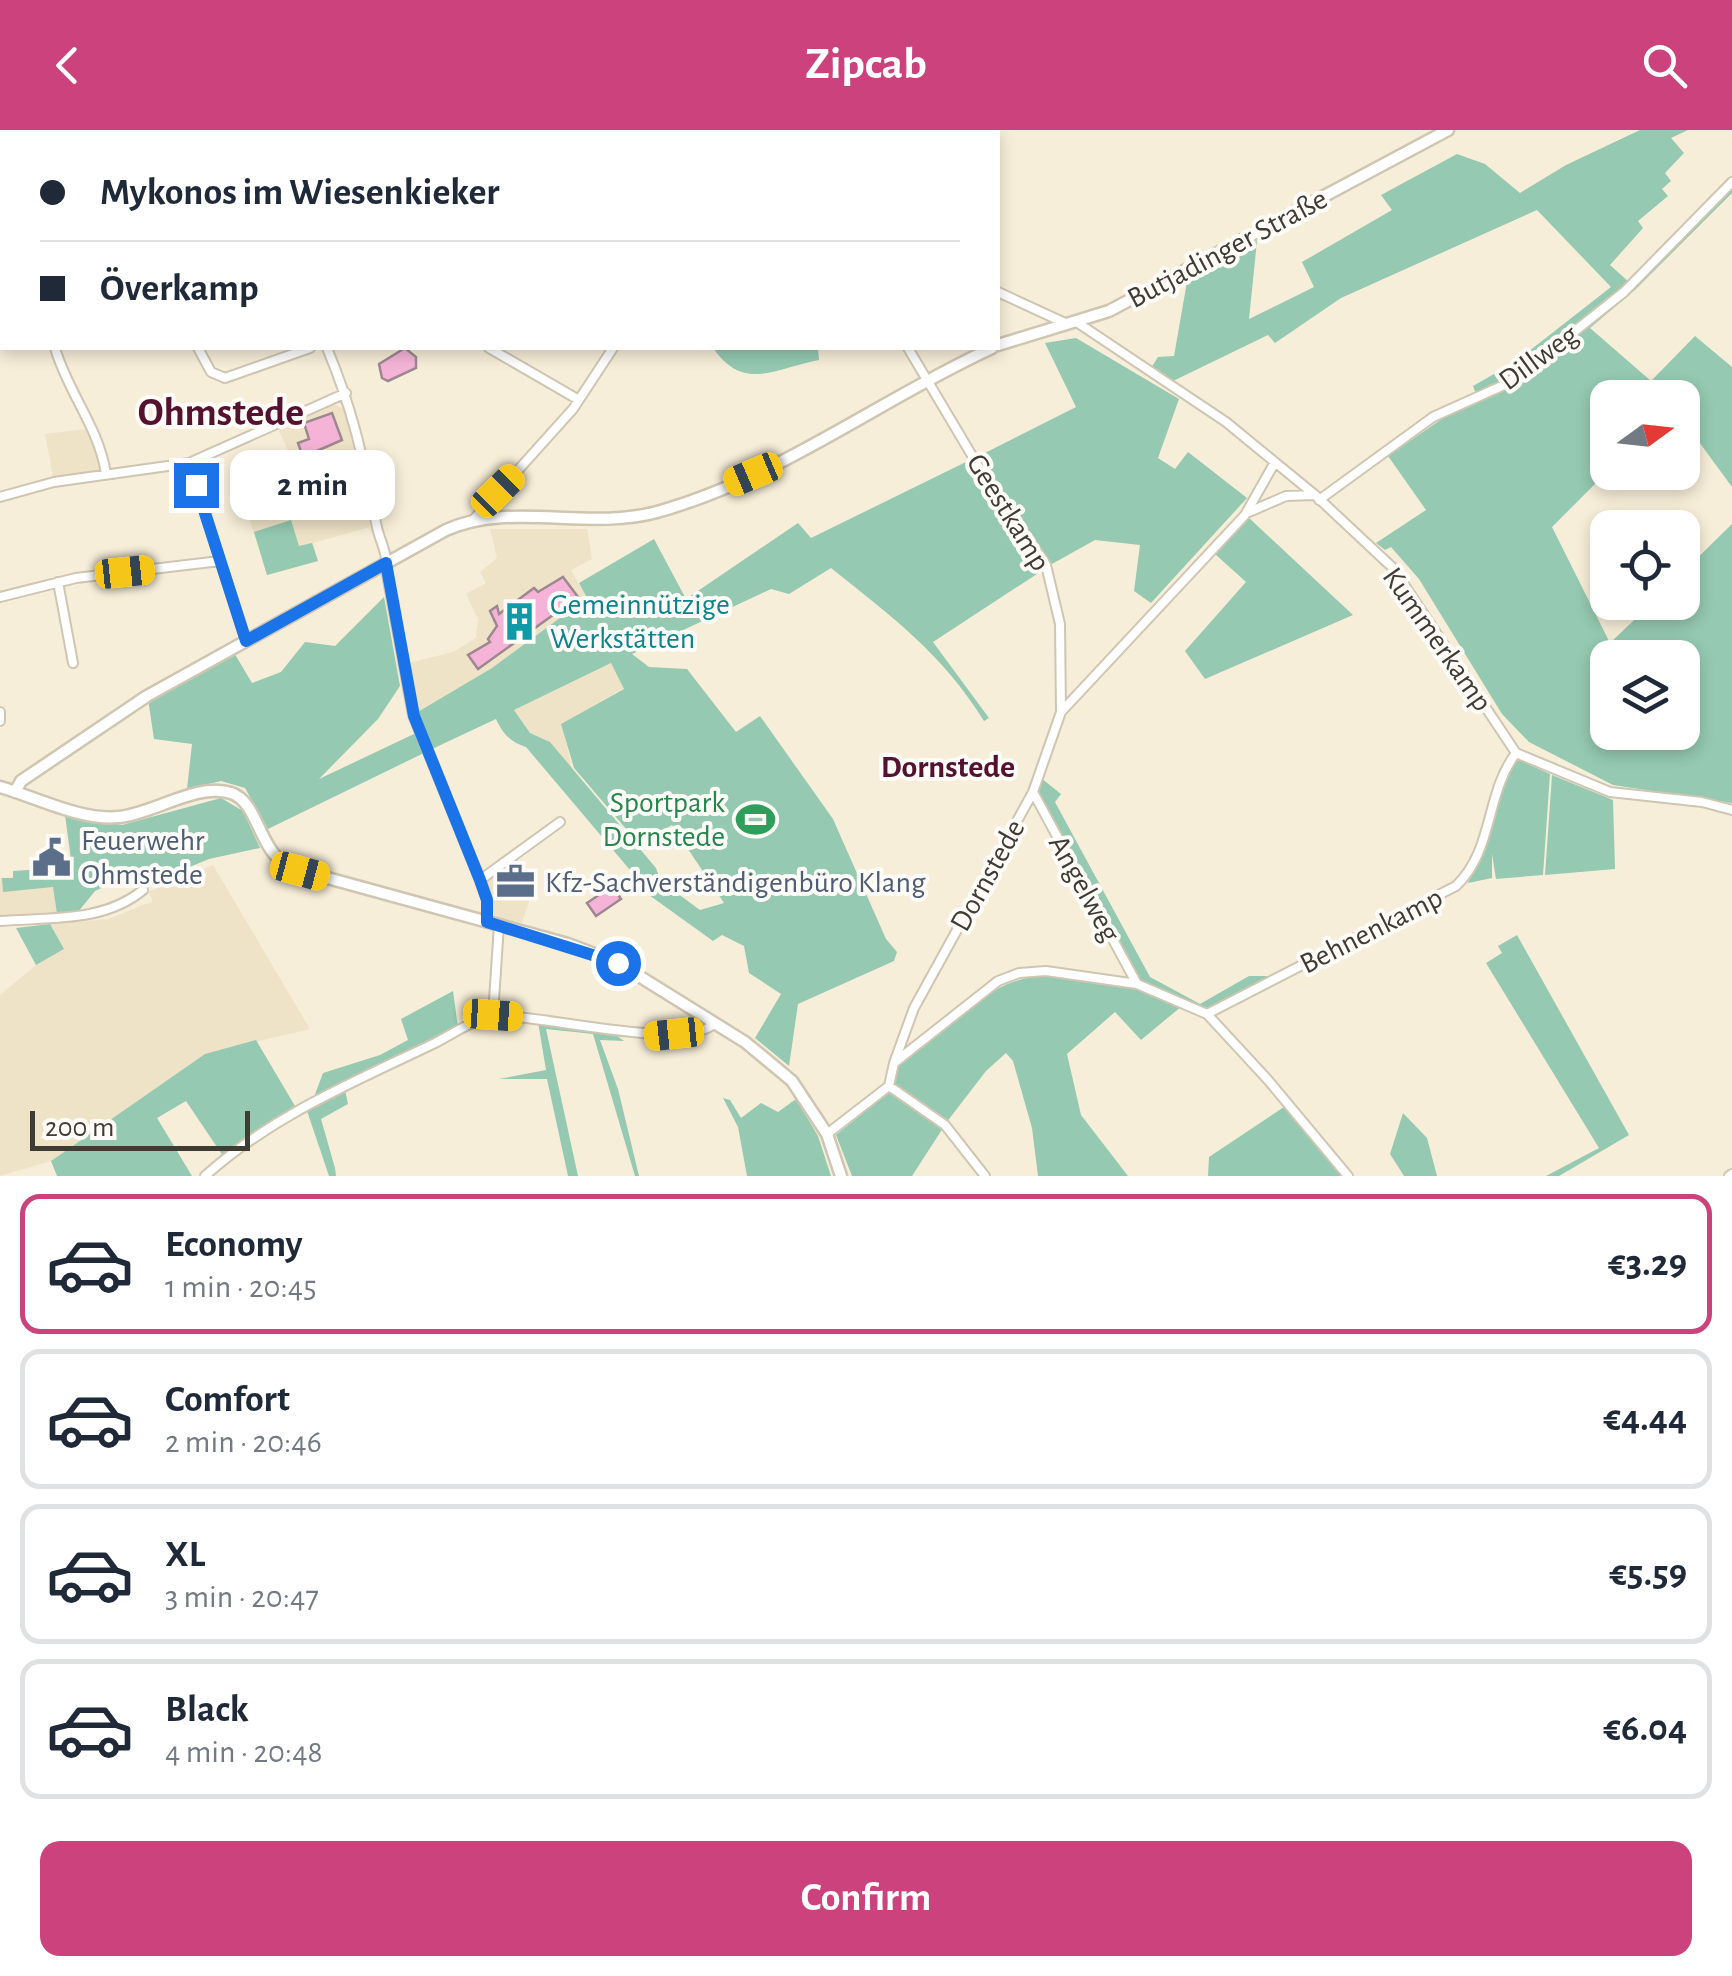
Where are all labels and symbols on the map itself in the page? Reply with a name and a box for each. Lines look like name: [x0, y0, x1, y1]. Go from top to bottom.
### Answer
street label: Butjadinger Straße: [1123, 184, 1332, 314]
street label: Dillweg: [1494, 319, 1584, 396]
north arrow: [1590, 380, 1700, 490]
district label: Ohmstede: [138, 393, 304, 433]
car: [720, 448, 786, 500]
street label: Geestkamp: [961, 449, 1056, 576]
callout: 2 min: [231, 450, 396, 520]
car: [466, 459, 530, 523]
route end: [174, 463, 219, 508]
car: [94, 554, 156, 590]
street label: Kummerkamp: [1377, 562, 1498, 717]
place label: Gemeinnützige Werkstätten: [550, 590, 730, 654]
building icon: Gemeinnützige Werkstätten: [499, 600, 541, 642]
district label: Dornstede: [881, 751, 1015, 783]
place label: Sportpark Dornstede: [603, 788, 725, 852]
sports icon: Sportpark Dornstede: [734, 798, 776, 840]
street label: Dornstede: [945, 815, 1031, 936]
place label: Feuerwehr Ohmstede: [81, 826, 205, 890]
street label: Angelweg: [1043, 830, 1126, 947]
public building icon: Feuerwehr Ohmstede: [30, 836, 72, 878]
car: [267, 849, 333, 893]
office icon: Kfz-Sachverständigenbüro Klang: [494, 861, 536, 903]
place label: Kfz-Sachverständigenbüro Klang: [545, 868, 926, 898]
street label: Behnenkamp: [1295, 882, 1448, 980]
route start: [596, 941, 641, 986]
car: [462, 998, 524, 1032]
car: [643, 1016, 705, 1052]
scale bar: [30, 1106, 250, 1150]

